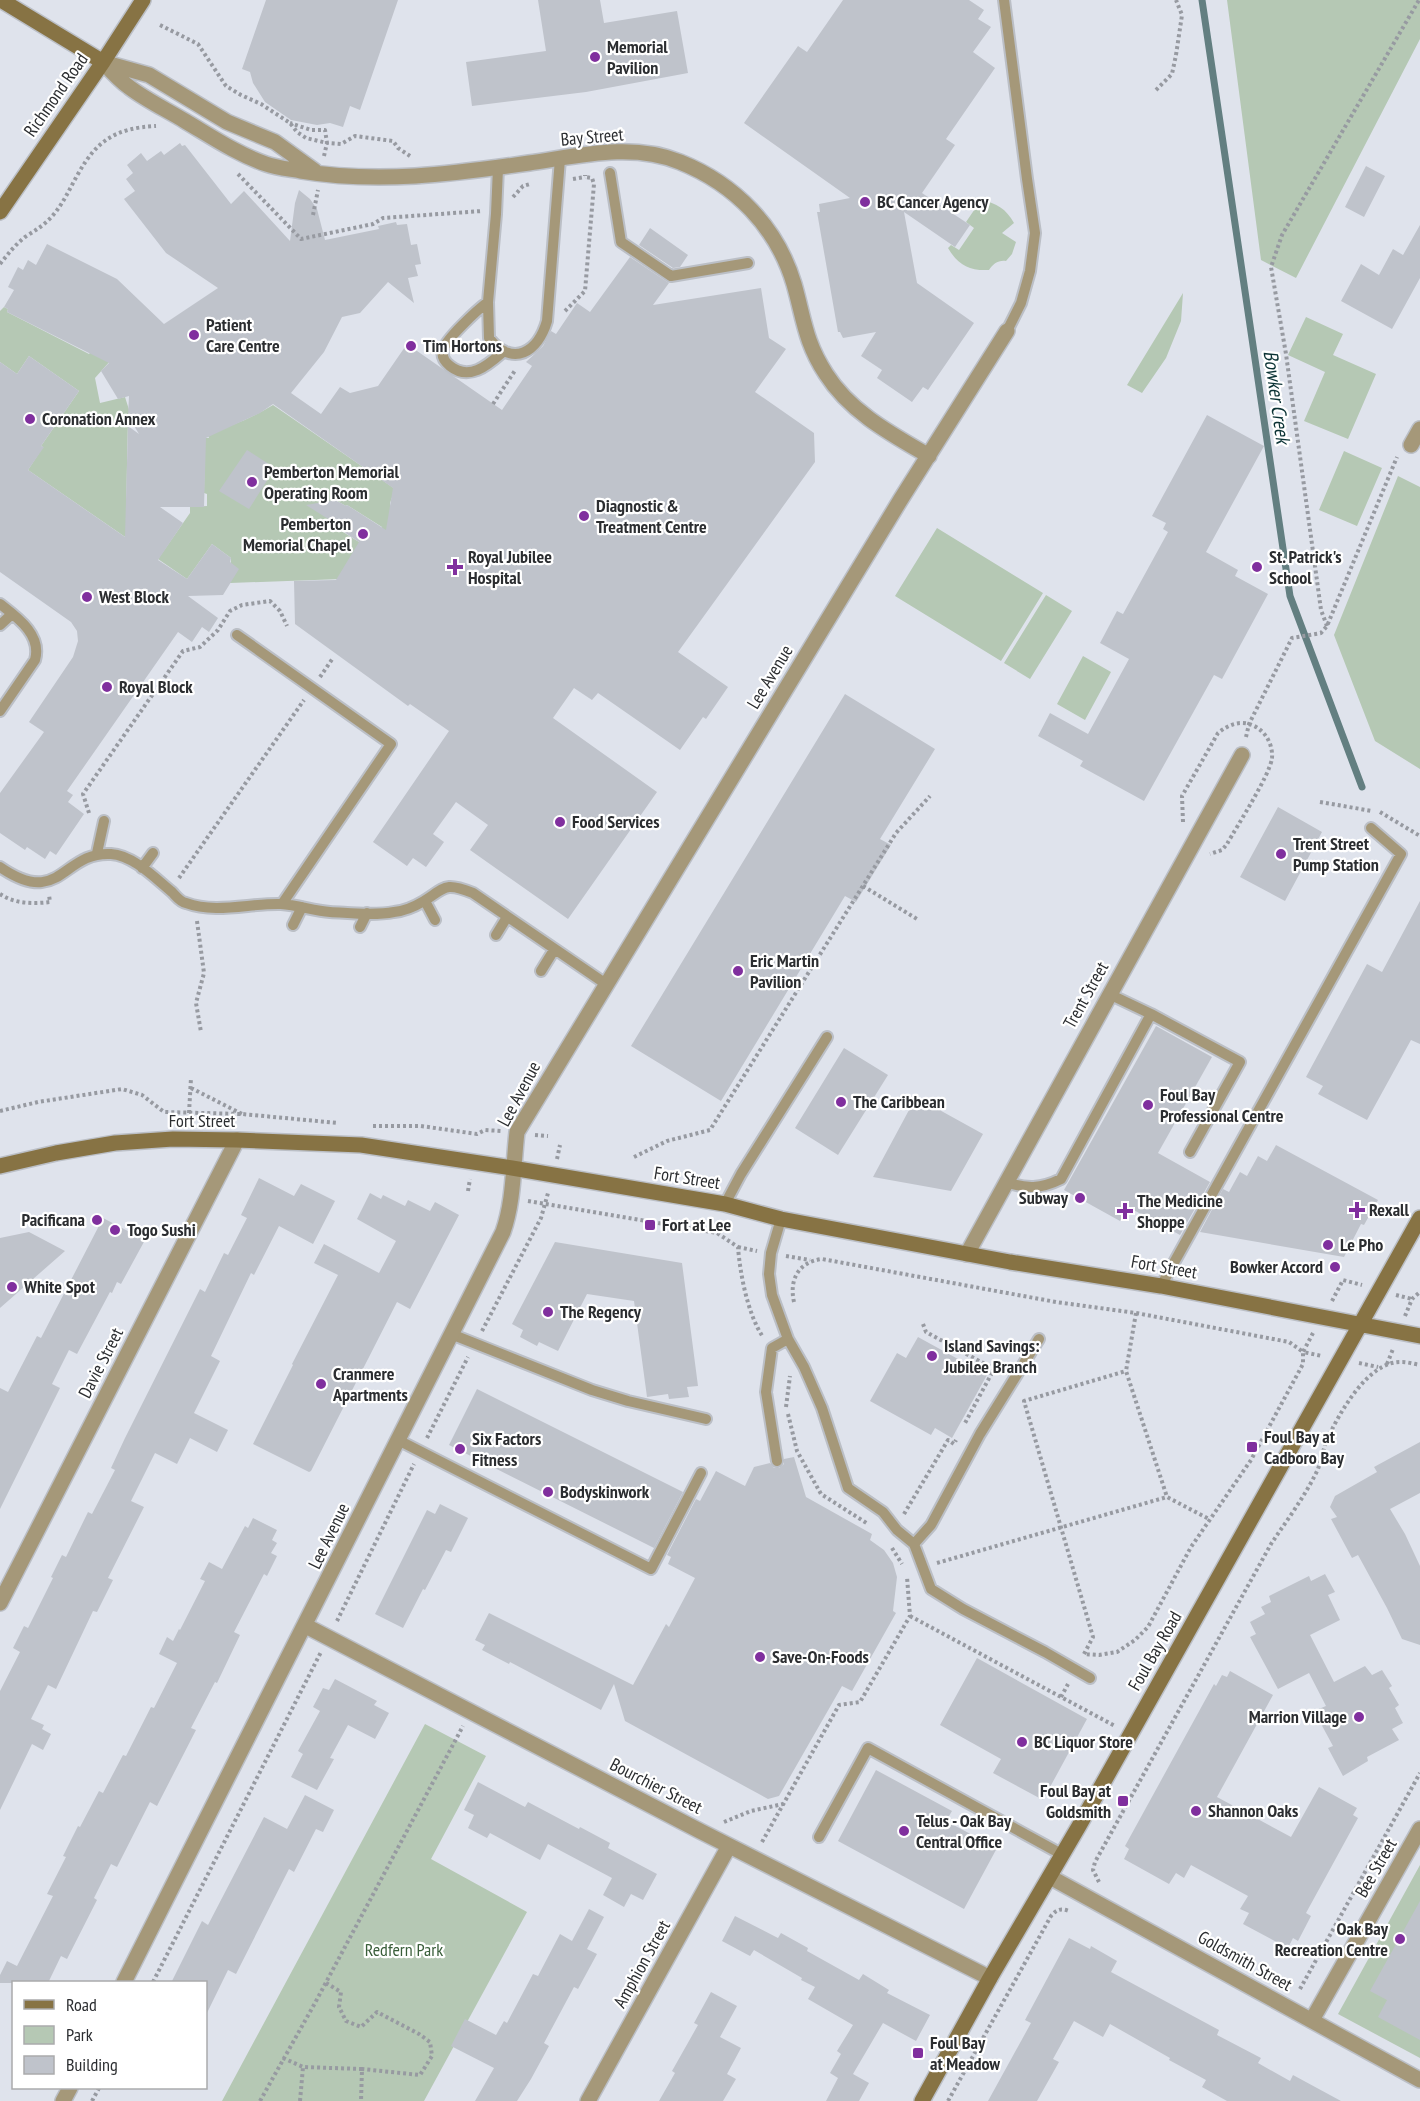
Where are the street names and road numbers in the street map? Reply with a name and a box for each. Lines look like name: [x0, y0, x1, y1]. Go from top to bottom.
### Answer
street label: Richmond Road: [18, 49, 93, 141]
street label: Bay Street: [560, 122, 624, 151]
street label: Lee Avenue: [742, 641, 798, 713]
street label: Trent Street: [1058, 957, 1113, 1032]
street label: Lee Avenue: [492, 1057, 545, 1130]
street label: Fort Street: [169, 1109, 235, 1132]
street label: Fort Street: [652, 1161, 722, 1194]
street label: Fort Street: [1129, 1249, 1199, 1284]
street label: Davie Street: [73, 1324, 128, 1402]
street label: Lee Avenue: [303, 1499, 354, 1572]
street label: Foul Bay Road: [1123, 1607, 1186, 1694]
street label: Bourchier Street: [606, 1752, 706, 1819]
street label: Bee Street: [1350, 1834, 1402, 1901]
street label: Amphion Street: [608, 1916, 675, 2012]
street label: Goldsmith Street: [1194, 1925, 1296, 1996]

